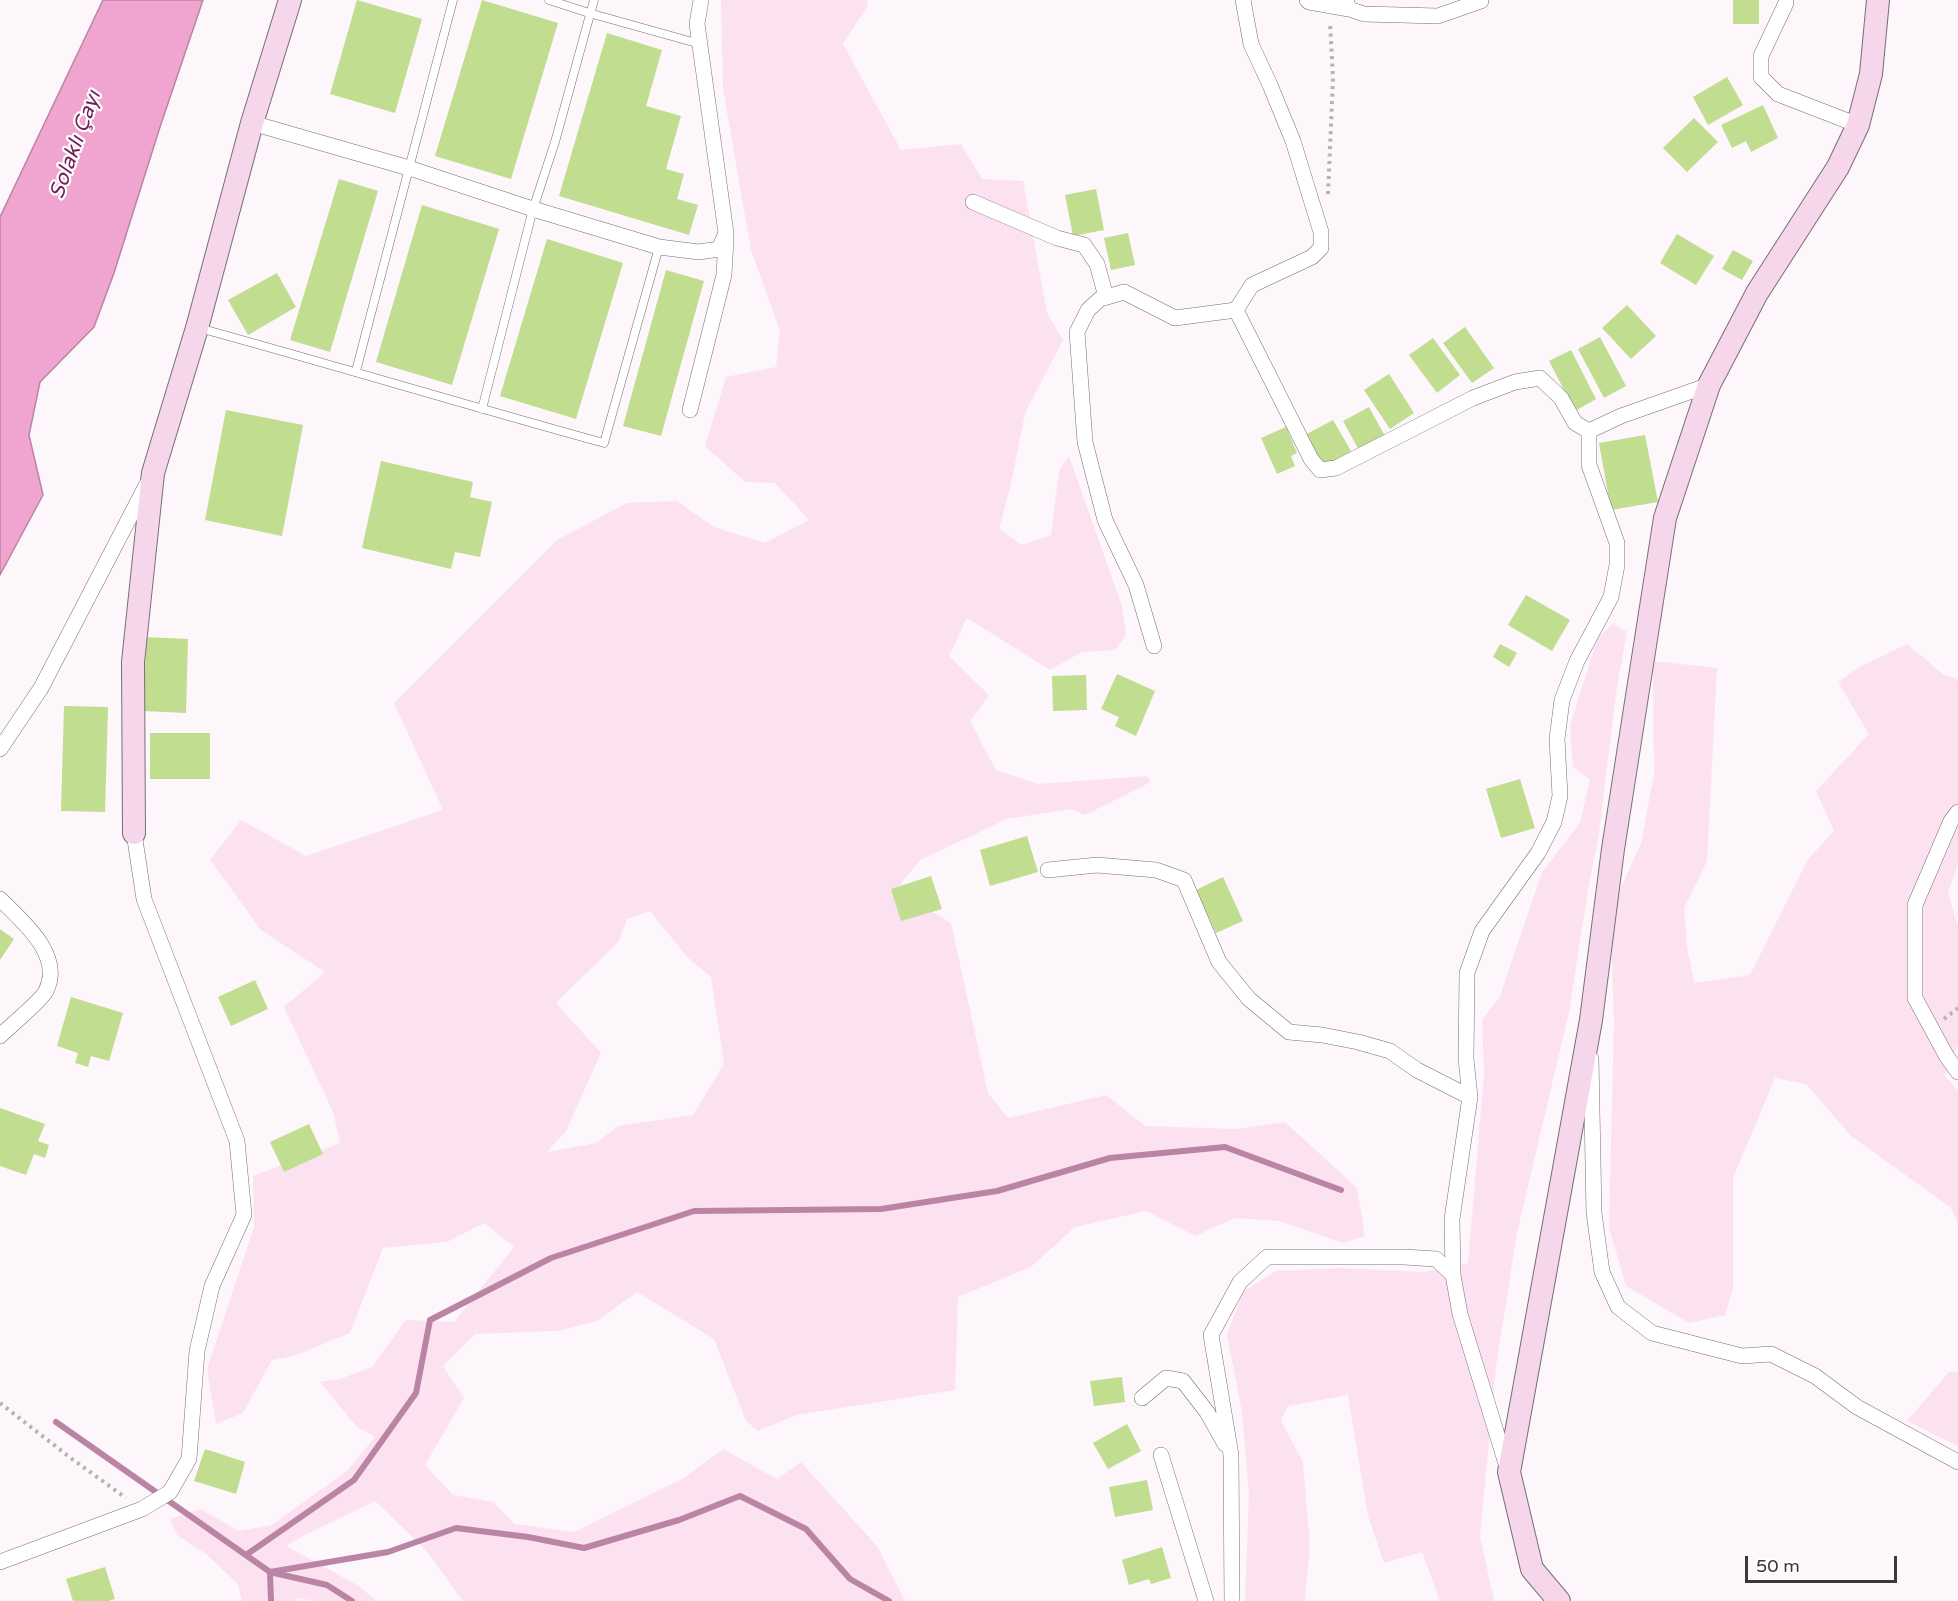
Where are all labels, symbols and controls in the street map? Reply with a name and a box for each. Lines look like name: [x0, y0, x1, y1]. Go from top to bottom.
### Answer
water label: Solaklı Çayı: [45, 88, 107, 202]
scale bar: [1748, 1544, 1900, 1582]
text: 50 m: [1756, 1555, 1800, 1577]

